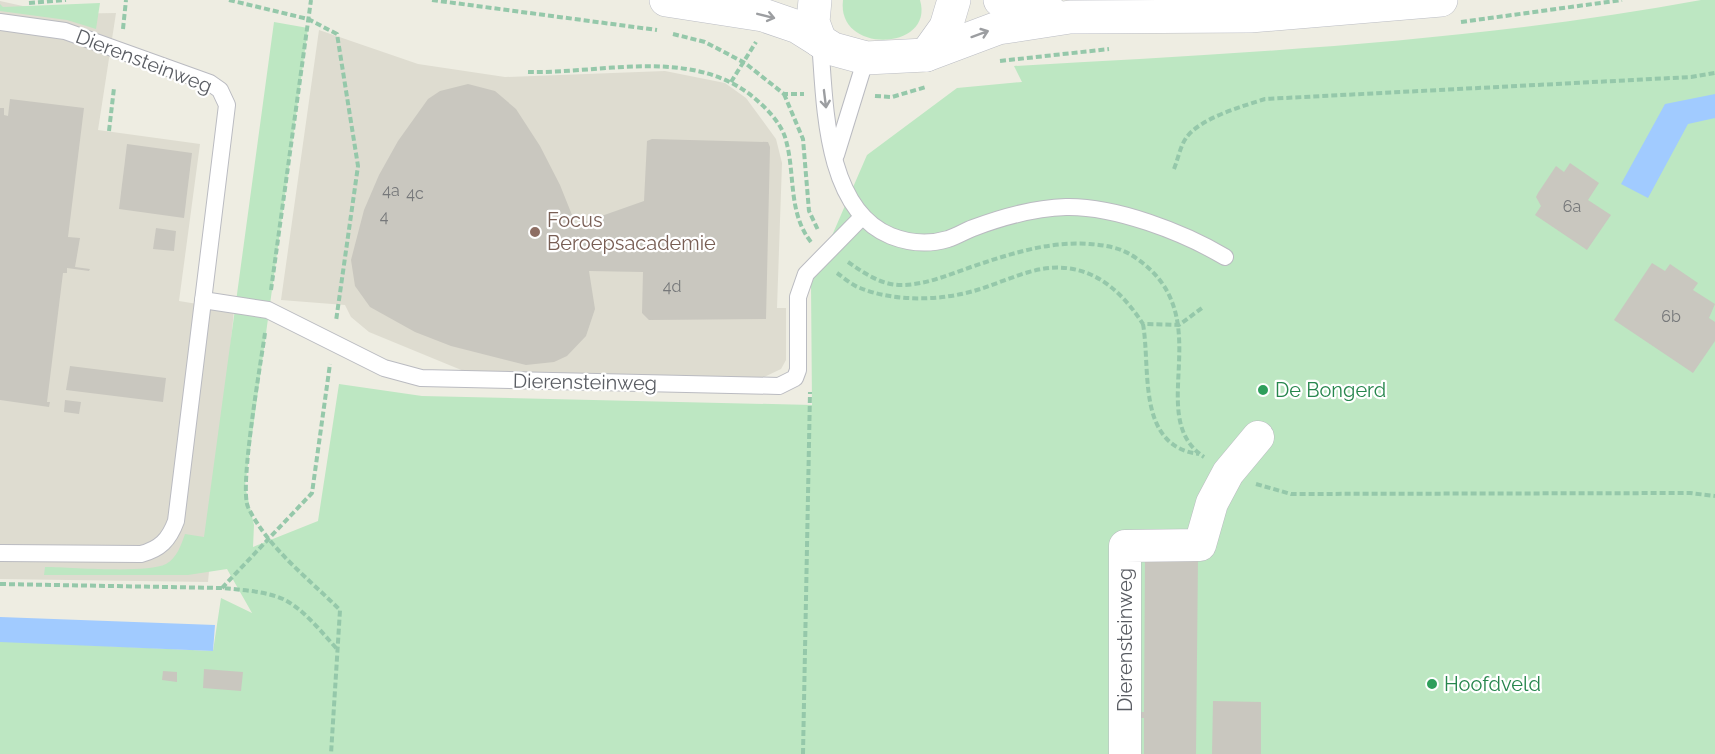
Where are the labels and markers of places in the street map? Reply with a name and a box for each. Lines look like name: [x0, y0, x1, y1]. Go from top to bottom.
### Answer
place label: Focus Beroepsacademie: [547, 208, 716, 255]
marker: Focus Beroepsacademie: [528, 225, 542, 239]
place label: De Bongerd: [1275, 378, 1386, 402]
marker: De Bongerd: [1256, 383, 1270, 397]
place label: Hoofdveld: [1444, 672, 1541, 696]
marker: Hoofdveld: [1425, 677, 1439, 691]

